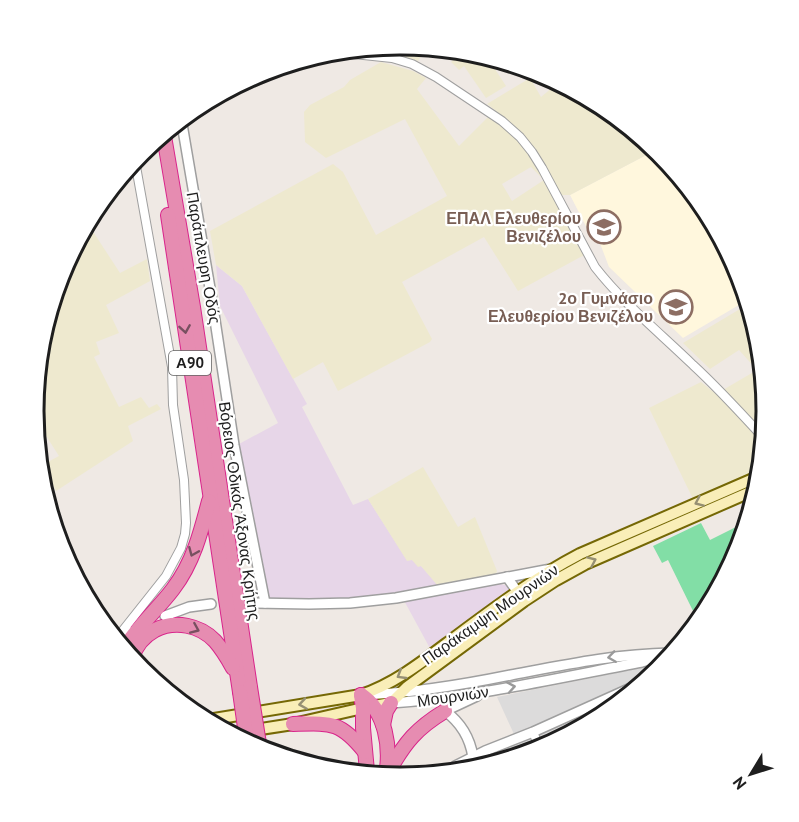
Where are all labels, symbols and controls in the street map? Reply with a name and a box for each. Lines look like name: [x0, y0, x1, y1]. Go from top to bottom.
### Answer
street label: Παράπλευρη Οδός: [183, 190, 226, 326]
place label: ΕΠΑΛ Ελευθερίου Βενιζέλου: [446, 208, 581, 246]
school or university icon: ΕΠΑΛ Ελευθερίου Βενιζέλου: [586, 209, 622, 245]
place label: 2ο Γυμνάσιο Ελευθερίου Βενιζέλου: [488, 288, 653, 326]
school or university icon: 2ο Γυμνάσιο Ελευθερίου Βενιζέλου: [658, 289, 694, 325]
one-way arrow: [178, 323, 191, 333]
road number: Α90: [169, 351, 211, 375]
street label: Βόρειος Οδικός Άξονας Κρήτης: [215, 400, 265, 622]
one-way arrow: [694, 495, 705, 507]
one-way arrow: [188, 546, 200, 557]
one-way arrow: [586, 556, 597, 568]
street label: Παράκαμψη Μουρνιών: [418, 559, 562, 669]
one-way arrow: [189, 622, 200, 634]
one-way arrow: [608, 651, 617, 663]
one-way arrow: [397, 668, 407, 679]
street label: Μουρνιών: [416, 681, 490, 711]
one-way arrow: [506, 681, 516, 694]
one-way arrow: [298, 697, 308, 710]
north arrow: [721, 744, 781, 804]
text: N: [728, 773, 750, 794]

